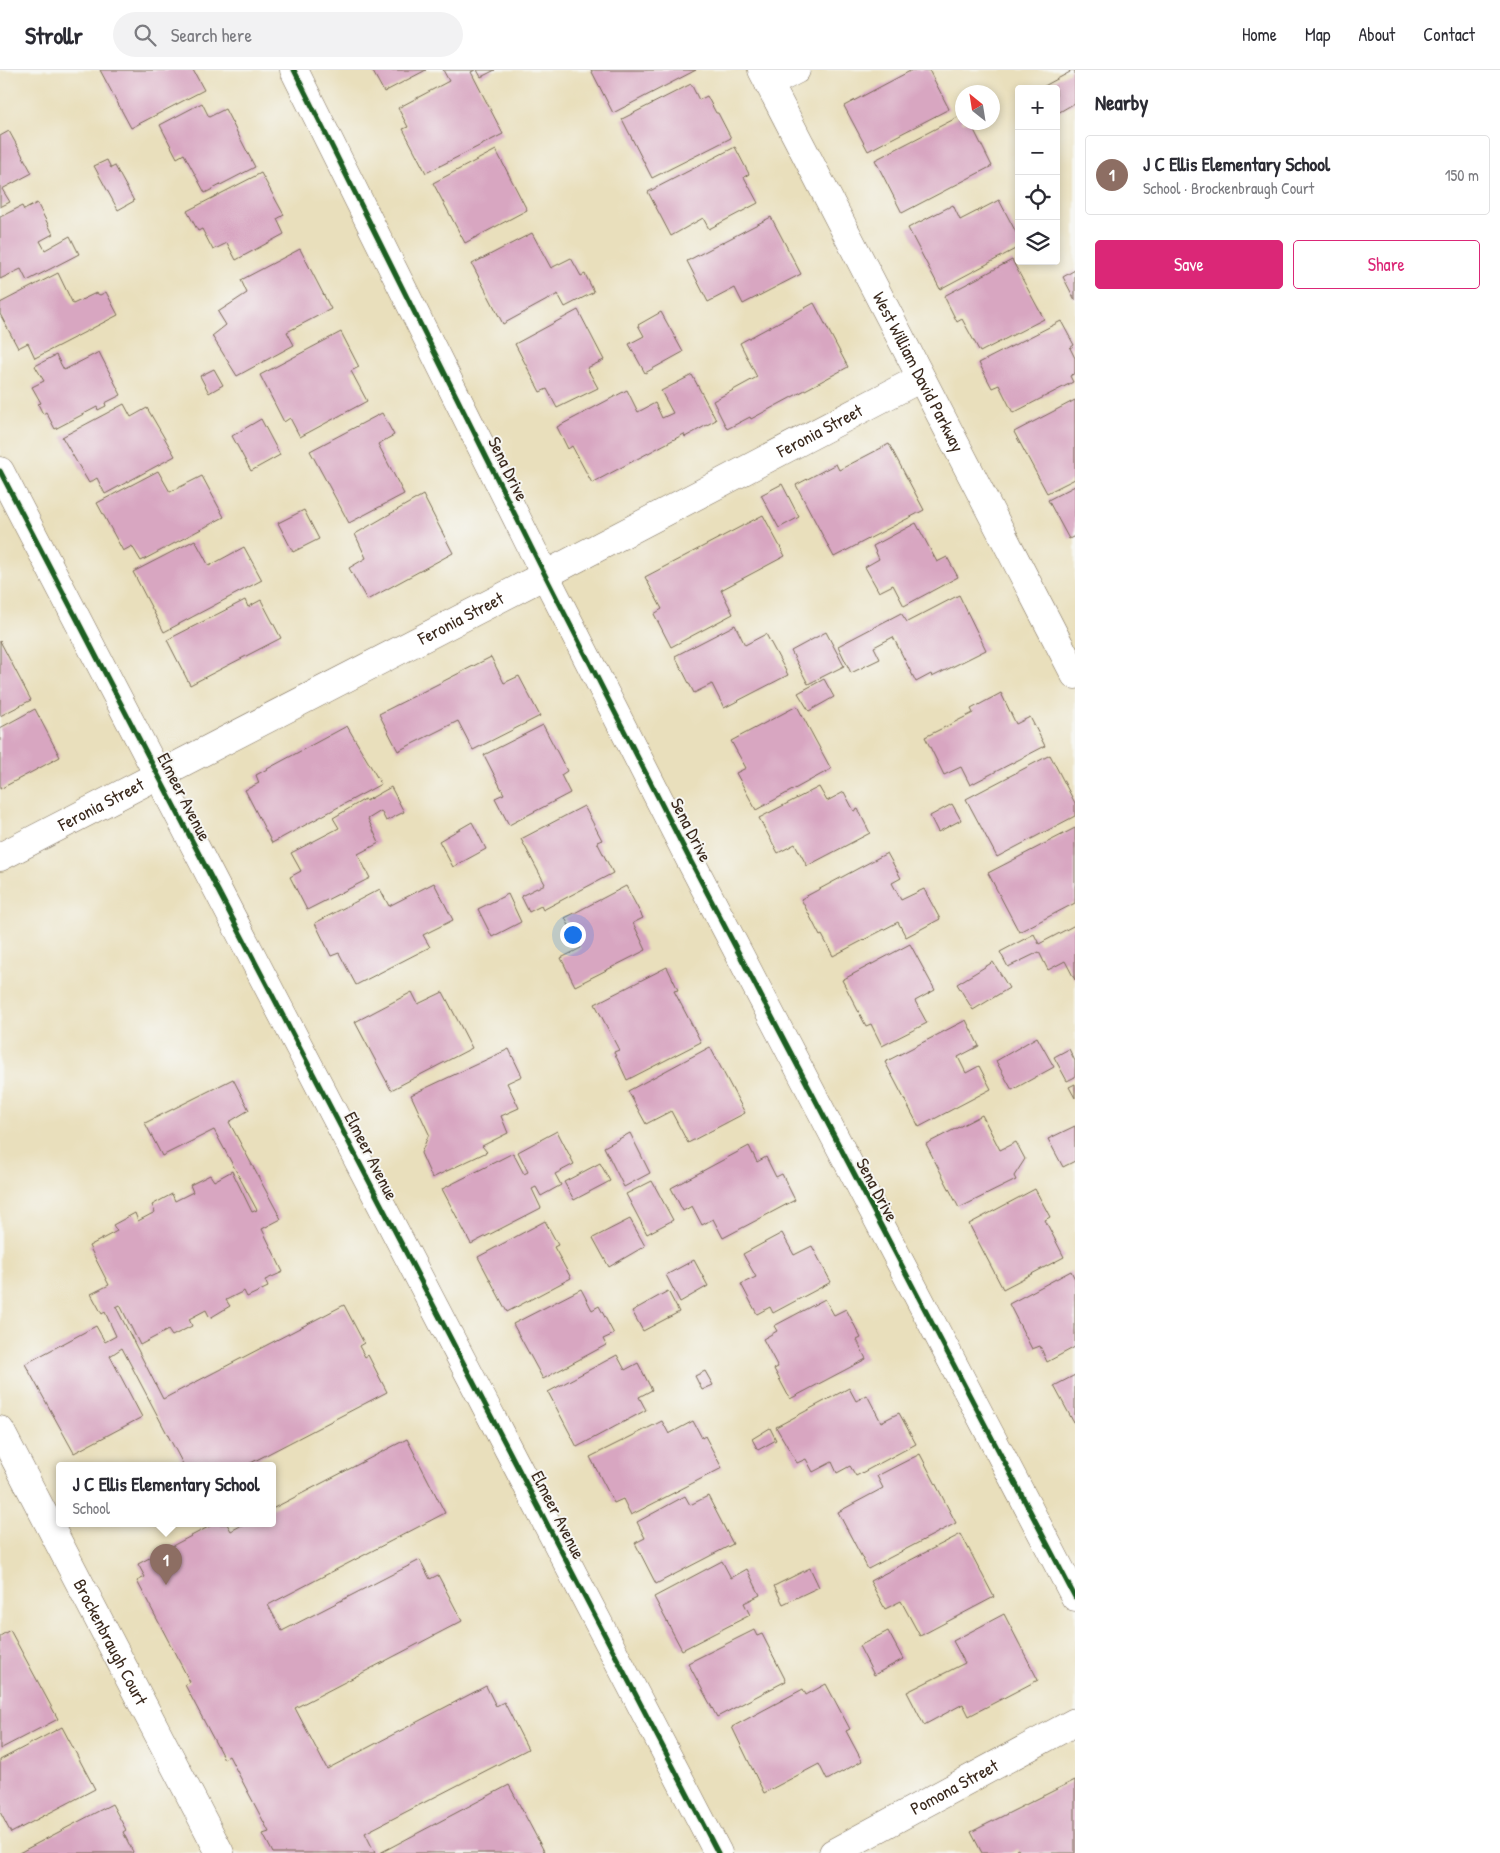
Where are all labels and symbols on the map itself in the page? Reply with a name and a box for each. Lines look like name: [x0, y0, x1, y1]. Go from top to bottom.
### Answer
north arrow: [955, 85, 1000, 130]
street label: West William David Parkway: [867, 287, 971, 457]
street label: Feronia Street: [772, 397, 868, 464]
street label: Sena Drive: [482, 432, 535, 505]
street label: Feronia Street: [413, 585, 509, 651]
street label: Elmeer Avenue: [152, 748, 217, 845]
street label: Feronia Street: [53, 771, 149, 837]
street label: Sena Drive: [665, 794, 718, 866]
your location: [560, 922, 586, 948]
street label: Elmeer Avenue: [339, 1107, 404, 1204]
street label: Sena Drive: [850, 1154, 905, 1226]
street label: Elmeer Avenue: [526, 1466, 591, 1563]
pin: 1: [150, 1544, 182, 1585]
street label: Brockenbraugh Court: [68, 1574, 154, 1710]
street label: Pomona Street: [906, 1752, 1003, 1821]

